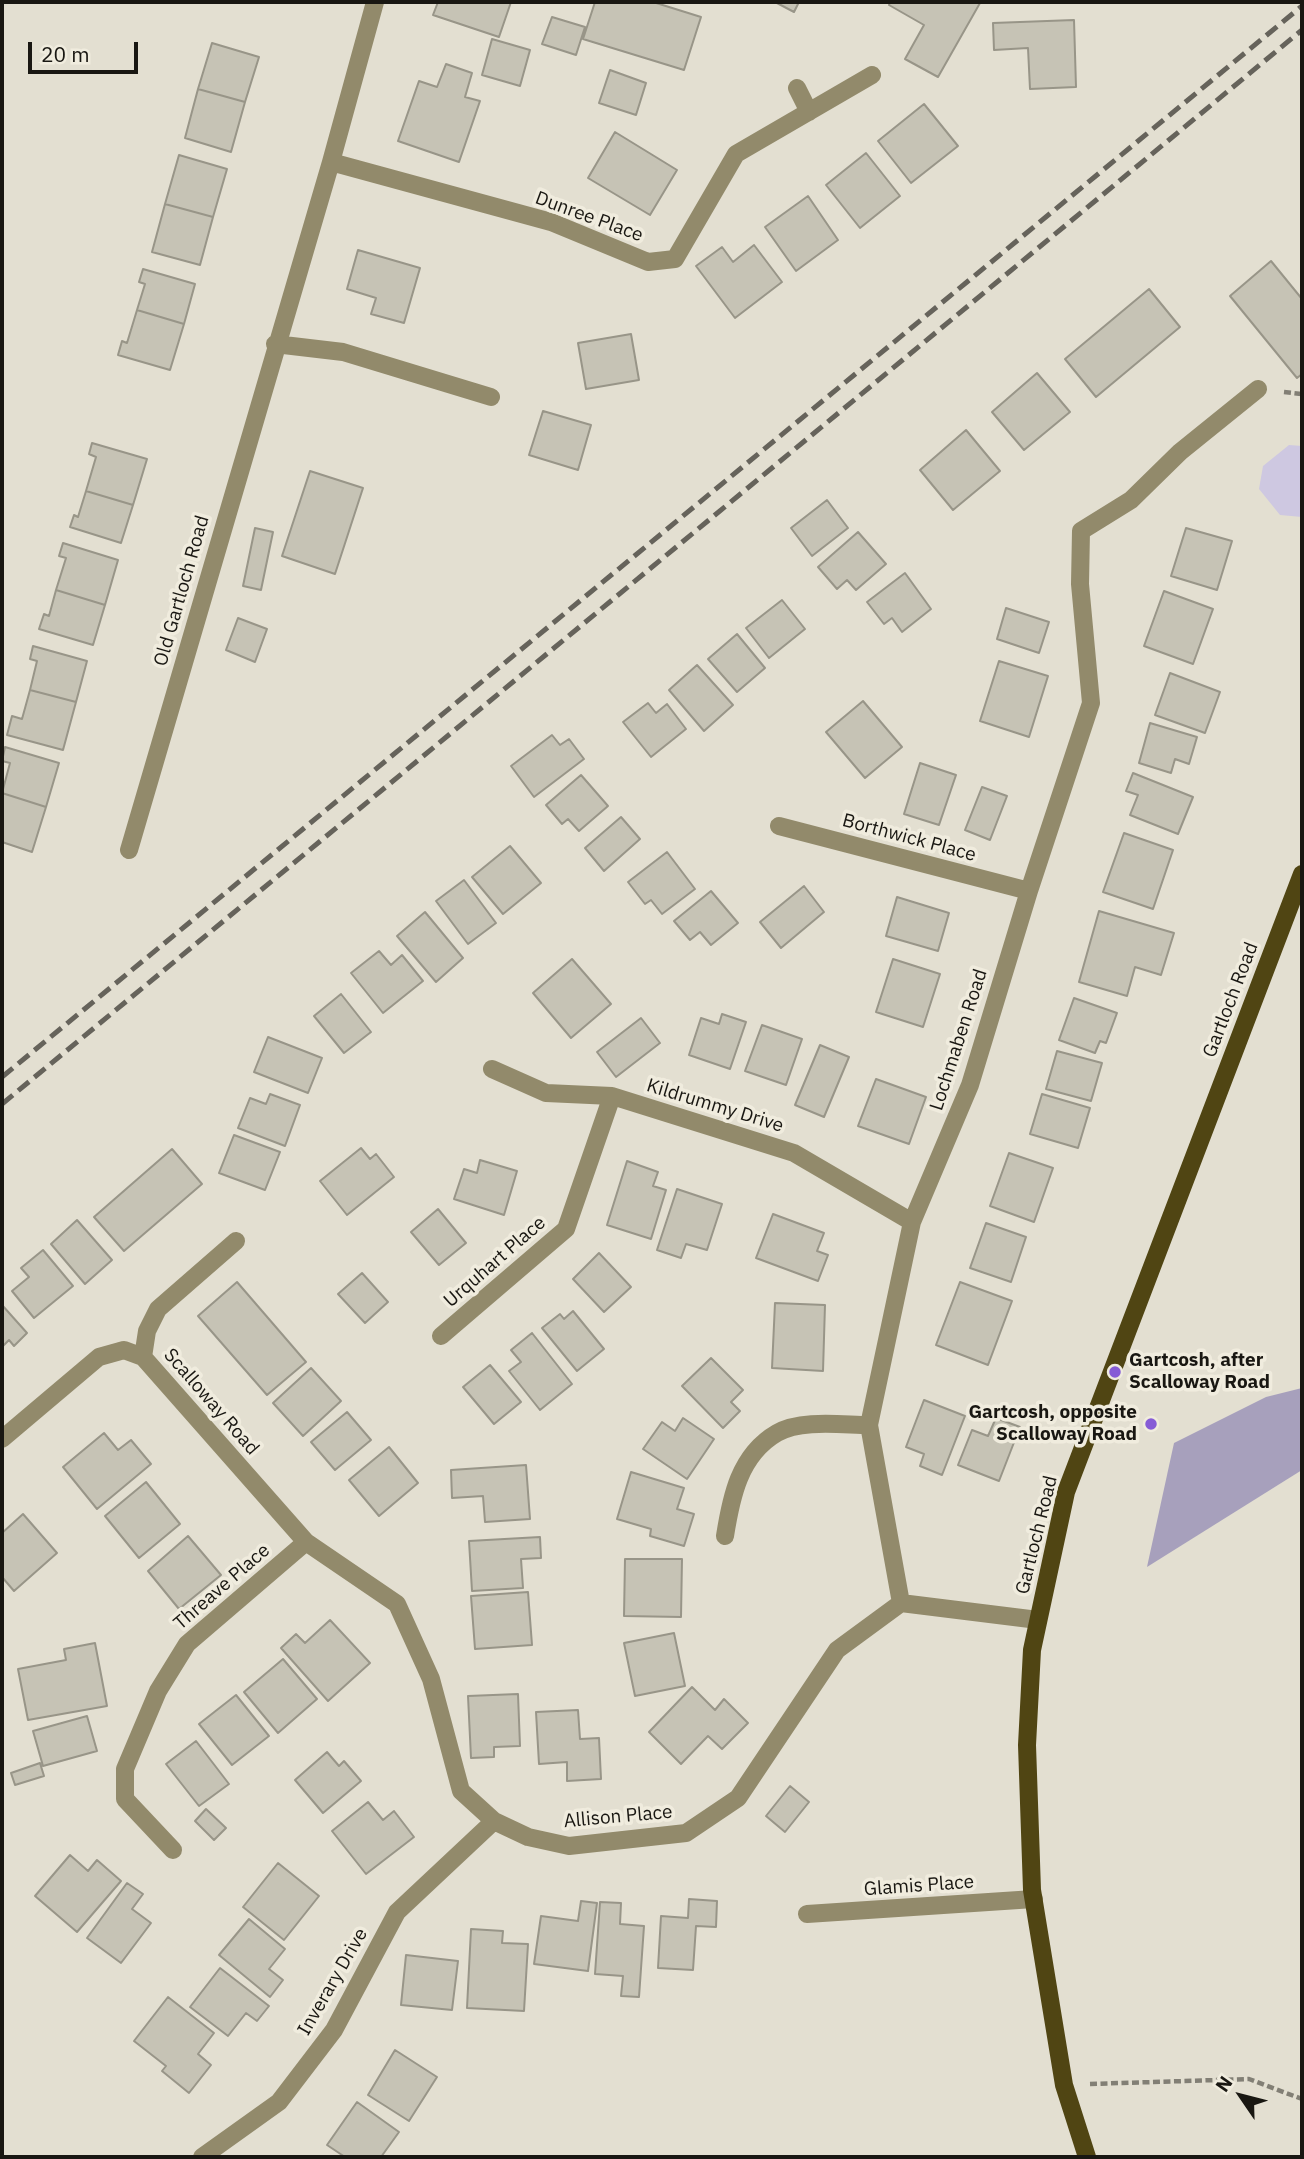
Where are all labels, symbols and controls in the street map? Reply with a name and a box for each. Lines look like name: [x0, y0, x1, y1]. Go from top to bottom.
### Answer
scale bar: [32, 28, 142, 72]
text: 20 m: [41, 40, 90, 68]
street label: Dunree Place: [532, 187, 646, 247]
street label: Old Gartloch Road: [150, 513, 214, 669]
street label: Borthwick Place: [840, 809, 978, 867]
street label: Gartloch Road: [1199, 939, 1263, 1061]
street label: Lochmaben Road: [925, 966, 993, 1114]
street label: Kildrummy Drive: [644, 1074, 786, 1138]
street label: Urquhart Place: [439, 1212, 551, 1312]
street label: Scalloway Road: [159, 1344, 263, 1460]
place label: Gartcosh, after Scalloway Road: [1129, 1350, 1270, 1394]
marker: Gartcosh, after Scalloway Road: [1107, 1364, 1123, 1380]
place label: Gartcosh, opposite Scalloway Road: [968, 1402, 1137, 1446]
marker: Gartcosh, opposite Scalloway Road: [1143, 1416, 1159, 1432]
street label: Gartloch Road: [1011, 1473, 1063, 1597]
street label: Threave Place: [169, 1539, 275, 1635]
street label: Allison Place: [563, 1801, 673, 1833]
street label: Glamis Place: [863, 1871, 975, 1901]
street label: Inverary Drive: [293, 1924, 373, 2040]
north arrow: [1206, 2061, 1276, 2131]
text: N: [1210, 2071, 1238, 2096]

